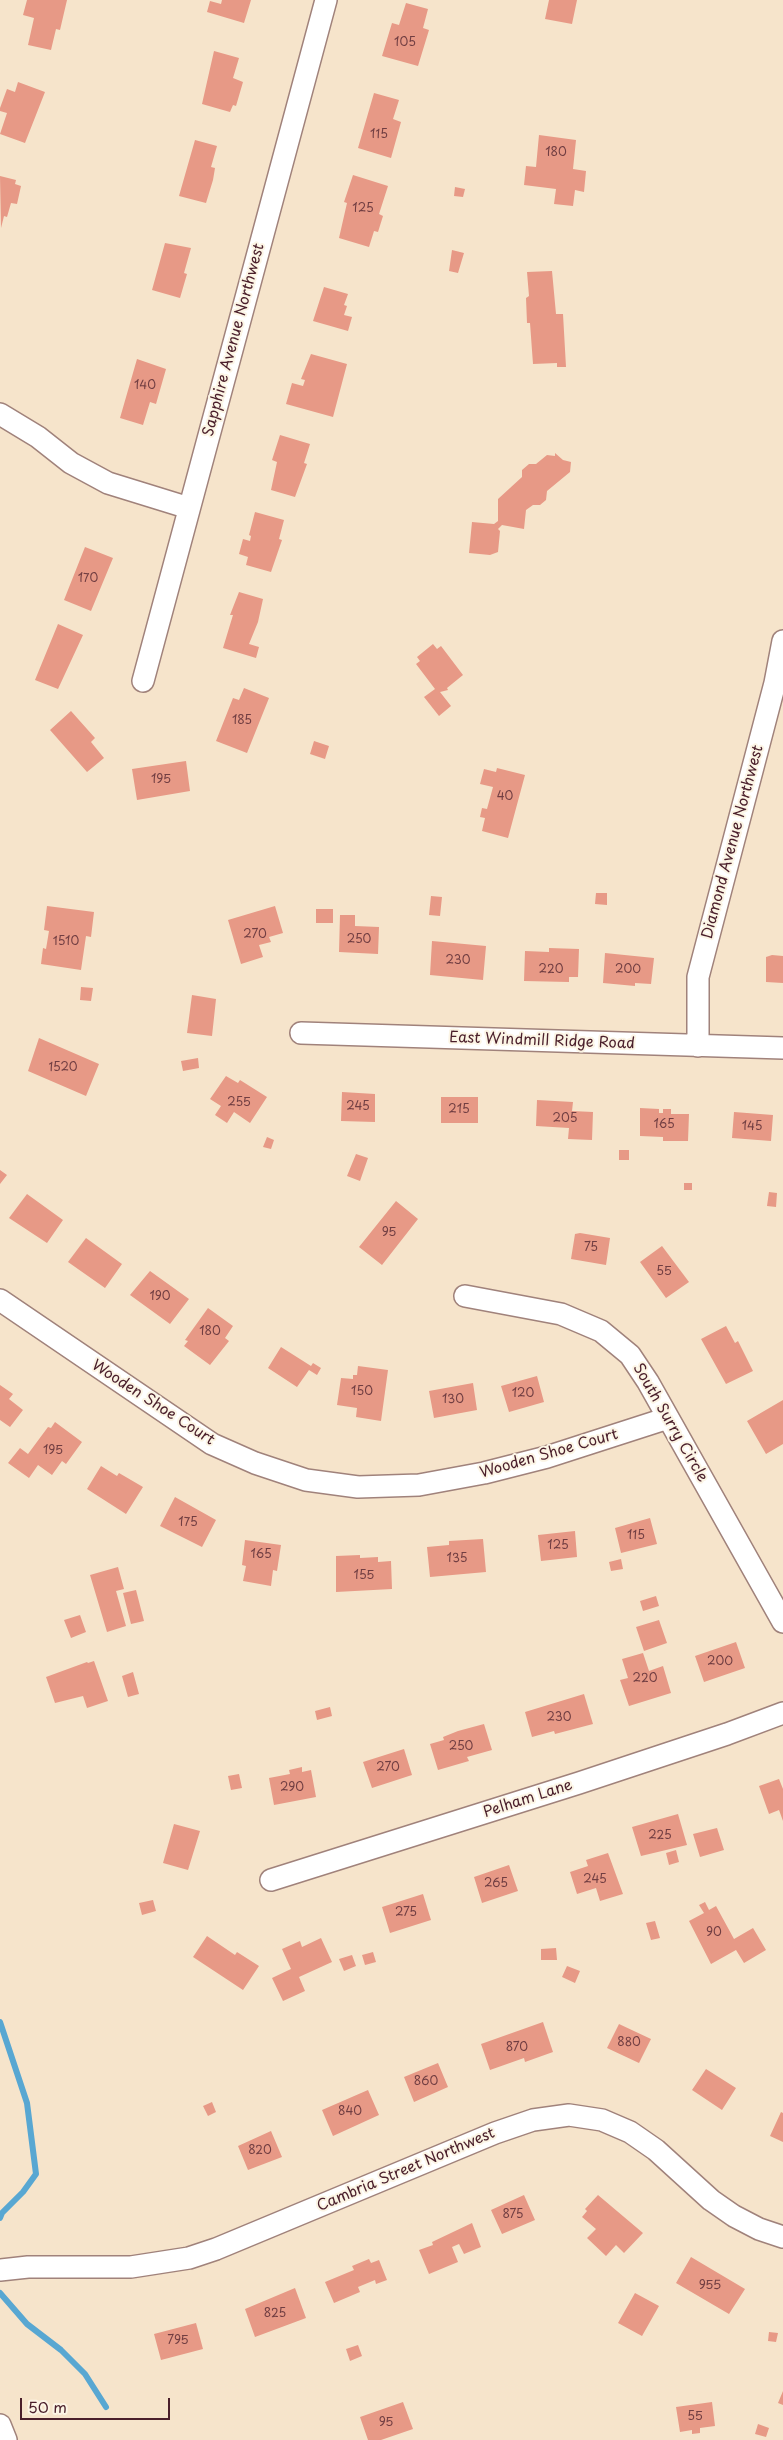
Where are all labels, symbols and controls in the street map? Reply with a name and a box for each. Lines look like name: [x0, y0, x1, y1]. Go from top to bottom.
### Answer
house number: 105: [394, 36, 416, 50]
house number: 115: [370, 128, 388, 142]
house number: 180: [545, 146, 567, 160]
house number: 125: [352, 202, 374, 216]
street label: Sapphire Avenue Northwest: [200, 242, 268, 438]
house number: 140: [134, 379, 156, 393]
house number: 170: [78, 572, 98, 586]
house number: 185: [232, 714, 252, 728]
street label: Diamond Avenue Northwest: [698, 743, 768, 941]
house number: 195: [151, 773, 171, 787]
house number: 40: [497, 790, 513, 804]
house number: 270: [243, 928, 267, 942]
house number: 250: [347, 933, 371, 947]
house number: 1510: [53, 935, 79, 949]
house number: 230: [445, 954, 471, 968]
house number: 220: [539, 963, 563, 977]
house number: 200: [615, 963, 641, 977]
street label: East Windmill Ridge Road: [449, 1029, 635, 1053]
house number: 1520: [48, 1061, 78, 1075]
house number: 255: [227, 1096, 251, 1110]
house number: 245: [346, 1100, 370, 1114]
house number: 215: [448, 1103, 470, 1117]
house number: 205: [553, 1112, 577, 1126]
house number: 165: [653, 1118, 675, 1132]
house number: 145: [742, 1120, 762, 1134]
house number: 95: [382, 1226, 396, 1240]
house number: 75: [584, 1241, 598, 1255]
house number: 55: [656, 1265, 672, 1279]
house number: 190: [149, 1290, 171, 1304]
house number: 180: [199, 1325, 221, 1339]
street label: Wooden Shoe Court: [88, 1357, 218, 1449]
street label: South Surry Circle: [629, 1360, 711, 1486]
house number: 150: [351, 1385, 373, 1399]
house number: 120: [512, 1387, 534, 1401]
house number: 130: [442, 1393, 464, 1407]
street label: Wooden Shoe Court: [478, 1426, 620, 1482]
house number: 195: [43, 1444, 63, 1458]
house number: 175: [178, 1516, 198, 1530]
house number: 115: [627, 1529, 645, 1543]
house number: 125: [547, 1539, 569, 1553]
house number: 165: [250, 1548, 272, 1562]
house number: 135: [447, 1552, 467, 1566]
house number: 155: [354, 1569, 374, 1583]
house number: 200: [707, 1655, 733, 1669]
house number: 220: [633, 1672, 657, 1686]
house number: 230: [546, 1711, 572, 1725]
house number: 250: [449, 1740, 473, 1754]
house number: 270: [376, 1761, 400, 1775]
street label: Pelham Lane: [481, 1776, 575, 1822]
house number: 290: [280, 1781, 304, 1795]
house number: 225: [648, 1829, 672, 1843]
house number: 245: [583, 1873, 607, 1887]
house number: 265: [484, 1877, 508, 1891]
house number: 275: [395, 1906, 417, 1920]
house number: 90: [706, 1926, 722, 1940]
house number: 880: [617, 2036, 641, 2050]
house number: 870: [506, 2041, 528, 2055]
house number: 860: [414, 2075, 438, 2089]
house number: 840: [338, 2105, 362, 2119]
street label: Cambria Street Northwest: [314, 2124, 498, 2216]
house number: 820: [248, 2144, 272, 2158]
house number: 875: [503, 2208, 523, 2222]
house number: 955: [699, 2279, 721, 2293]
house number: 825: [264, 2307, 286, 2321]
house number: 795: [167, 2334, 189, 2348]
scale bar: [22, 2388, 172, 2420]
text: 50 m: [28, 2395, 67, 2418]
house number: 55: [687, 2410, 703, 2424]
house number: 95: [379, 2416, 393, 2430]

